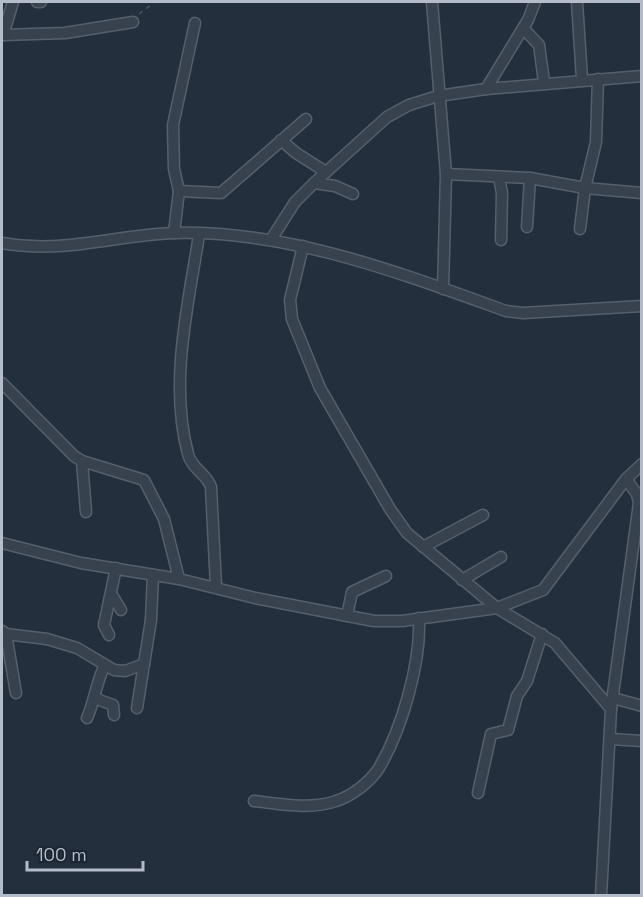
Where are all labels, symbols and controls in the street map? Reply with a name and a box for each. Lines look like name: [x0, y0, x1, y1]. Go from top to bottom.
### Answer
scale bar: [27, 834, 142, 872]
text: 100 m: [36, 843, 87, 866]

